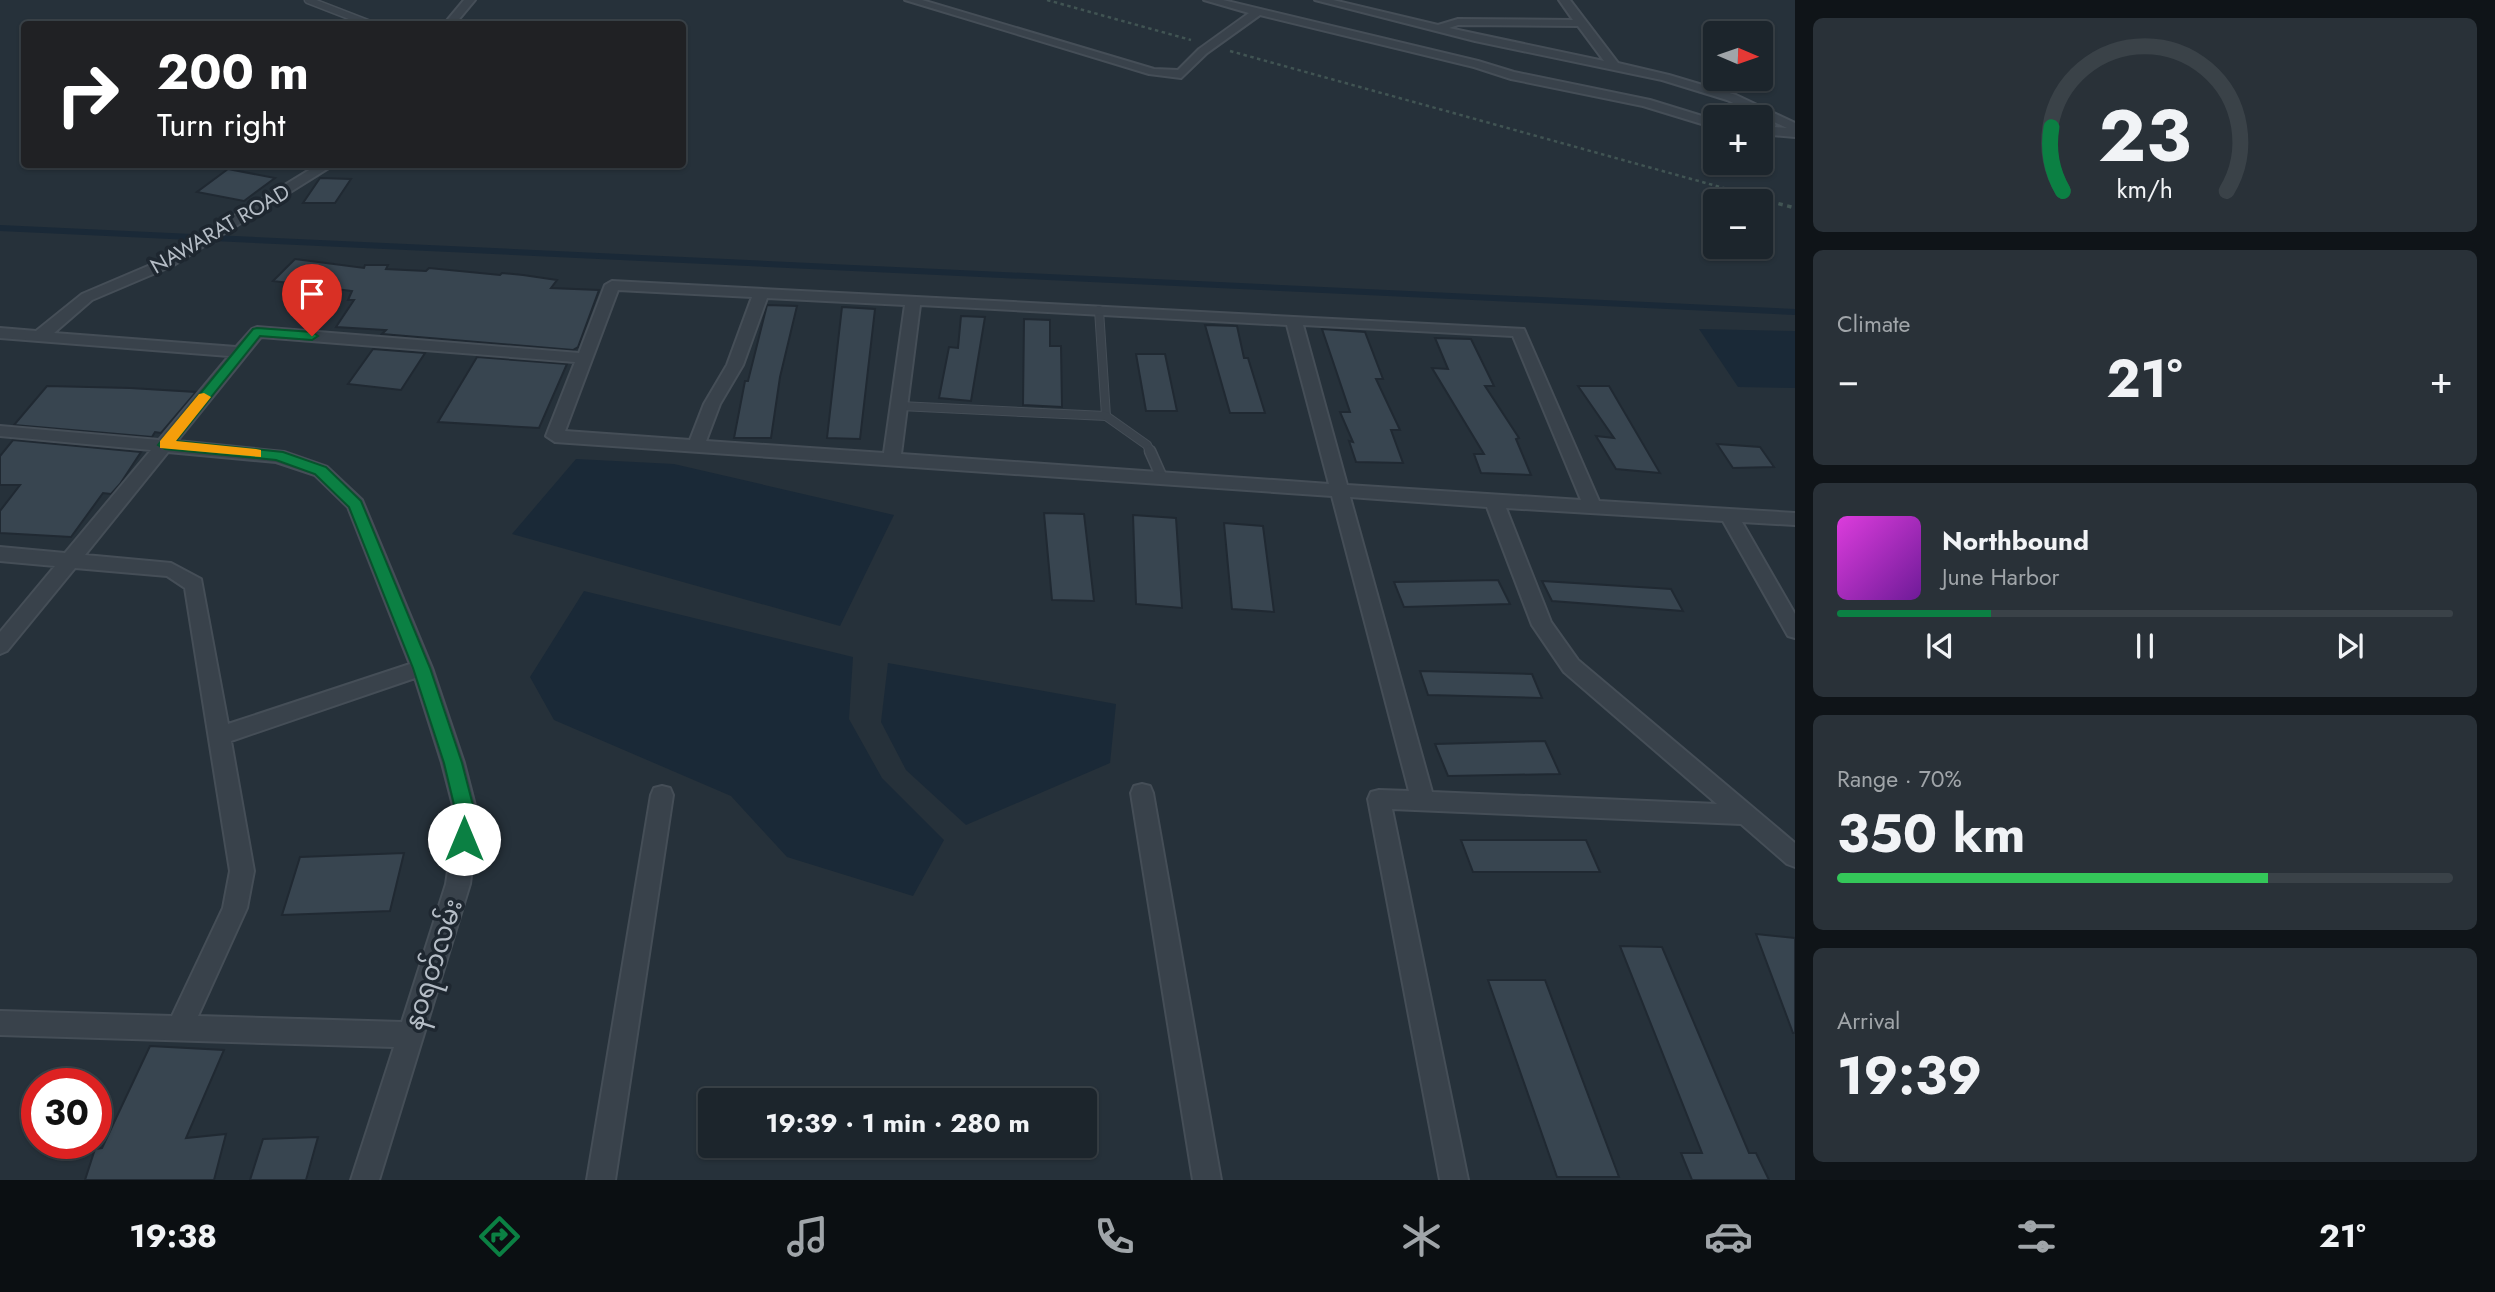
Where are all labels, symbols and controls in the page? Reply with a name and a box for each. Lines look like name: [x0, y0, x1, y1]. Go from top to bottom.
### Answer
north arrow: [1703, 21, 1773, 91]
map controls: [1703, 21, 1773, 259]
text: 200 m: [157, 37, 309, 107]
icon: right: [42, 49, 133, 140]
text: 23: [2099, 84, 2191, 189]
text: Turn right: [157, 102, 286, 148]
button: +: [1703, 105, 1773, 175]
text: km/h: [2117, 171, 2173, 207]
street label: NAWARAT ROAD: [145, 177, 295, 281]
button: −: [1703, 189, 1773, 259]
pin: [282, 264, 342, 336]
icon: arrive: [293, 275, 331, 313]
text: Climate: [1837, 307, 1910, 341]
text: 21°: [2107, 341, 2183, 417]
text: −: [1837, 352, 1859, 407]
text: +: [2430, 352, 2453, 407]
text: Northbound: [1942, 522, 2089, 560]
text: June Harbor: [1942, 560, 2059, 594]
icon: previous: [1921, 627, 1959, 665]
icon: pause: [2126, 627, 2164, 665]
icon: next: [2331, 627, 2369, 665]
text: Range · 70%: [1837, 762, 1962, 796]
text: 350 km: [1837, 796, 2026, 872]
position arrow: [427, 802, 501, 876]
street label: နဝရတ်လမ်း: [394, 894, 474, 1035]
text: Arrival: [1837, 1004, 1900, 1038]
text: 19:39: [1837, 1038, 1982, 1114]
speed limit sign: 30: [21, 1068, 112, 1159]
text: 19:39 · 1 min · 280 m: [765, 1104, 1030, 1142]
icon: directions: [475, 1212, 524, 1261]
icon: music: [783, 1212, 832, 1261]
icon: phone: [1090, 1212, 1139, 1261]
icon: climate: [1397, 1212, 1446, 1261]
icon: car: [1704, 1212, 1753, 1261]
icon: filters: [2012, 1212, 2061, 1261]
text: 19:38: [129, 1213, 217, 1259]
text: 21°: [2319, 1213, 2366, 1259]

